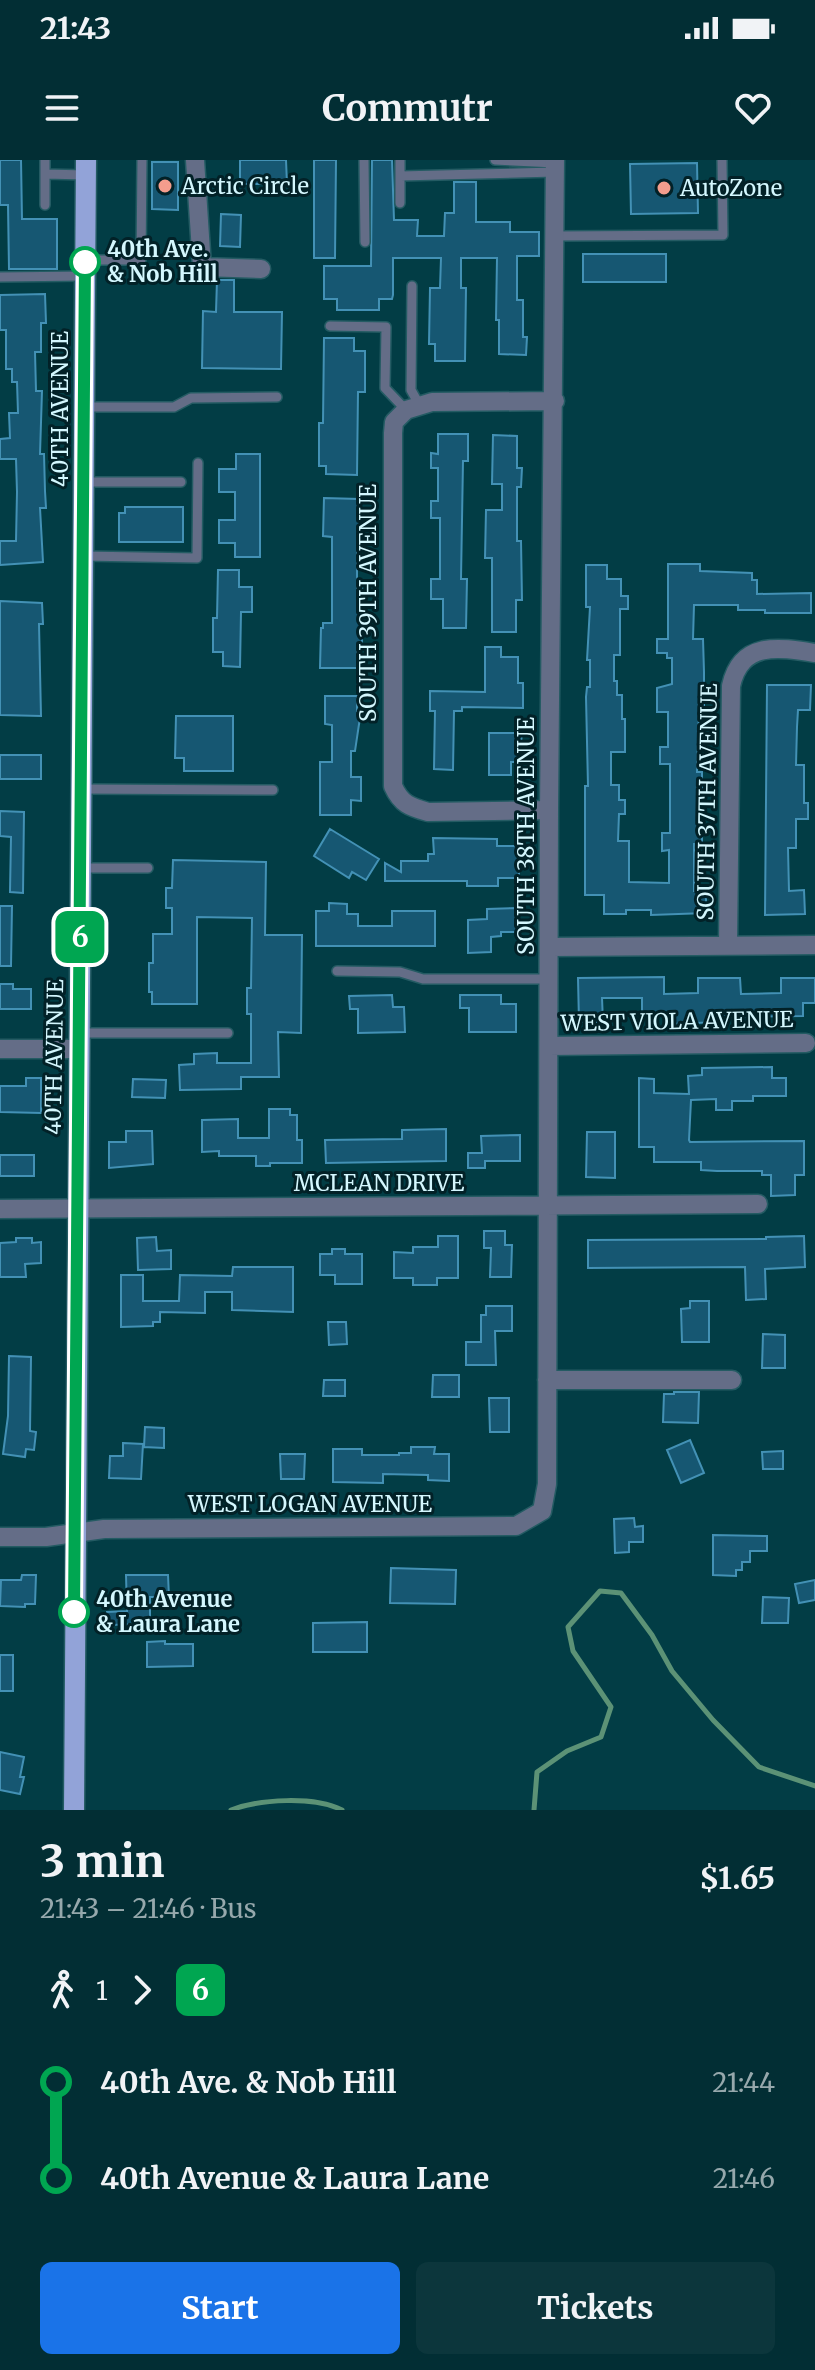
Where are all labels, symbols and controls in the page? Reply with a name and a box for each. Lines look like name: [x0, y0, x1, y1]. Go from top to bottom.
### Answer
text: 21:43: [40, 9, 111, 47]
icon: menu: [40, 86, 84, 130]
text: Commutr: [322, 86, 493, 131]
icon: heart: [731, 86, 775, 130]
place label: Arctic Circle: [180, 172, 309, 200]
place label: AutoZone: [679, 174, 782, 202]
marker: Arctic Circle: [156, 177, 174, 195]
marker: AutoZone: [655, 179, 673, 197]
place label: 40th Ave. & Nob Hill: [107, 235, 218, 288]
marker: 40th Ave. & Nob Hill: [70, 247, 100, 277]
street label: 40TH AVENUE: [46, 331, 74, 487]
street label: SOUTH 39TH AVENUE: [354, 484, 382, 722]
street label: SOUTH 37TH AVENUE: [691, 683, 723, 921]
street label: SOUTH 38TH AVENUE: [512, 717, 540, 955]
line badge: 6: [54, 911, 106, 963]
text: 6: [71, 919, 89, 955]
street label: 40TH AVENUE: [39, 979, 69, 1135]
street label: WEST VIOLA AVENUE: [559, 1005, 794, 1037]
street label: MCLEAN DRIVE: [294, 1169, 464, 1197]
street label: WEST LOGAN AVENUE: [187, 1490, 432, 1518]
place label: 40th Avenue & Laura Lane: [96, 1585, 240, 1638]
marker: 40th Avenue & Laura Lane: [59, 1597, 89, 1627]
text: 3 min: [40, 1834, 165, 1889]
text: $1.65: [699, 1859, 775, 1897]
text: 21:43 – 21:46 · Bus: [40, 1892, 256, 1925]
icon: walk: [40, 1968, 84, 2012]
icon: forward: [120, 1968, 164, 2012]
text: 6: [192, 1972, 209, 2008]
text: 1: [96, 1974, 108, 2007]
text: 40th Ave. & Nob Hill: [100, 2063, 397, 2101]
text: 21:44: [712, 2066, 775, 2099]
text: 40th Avenue & Laura Lane: [100, 2159, 489, 2197]
text: 21:46: [713, 2162, 775, 2195]
button: Start: [40, 2262, 400, 2354]
button: Tickets: [416, 2262, 775, 2354]

